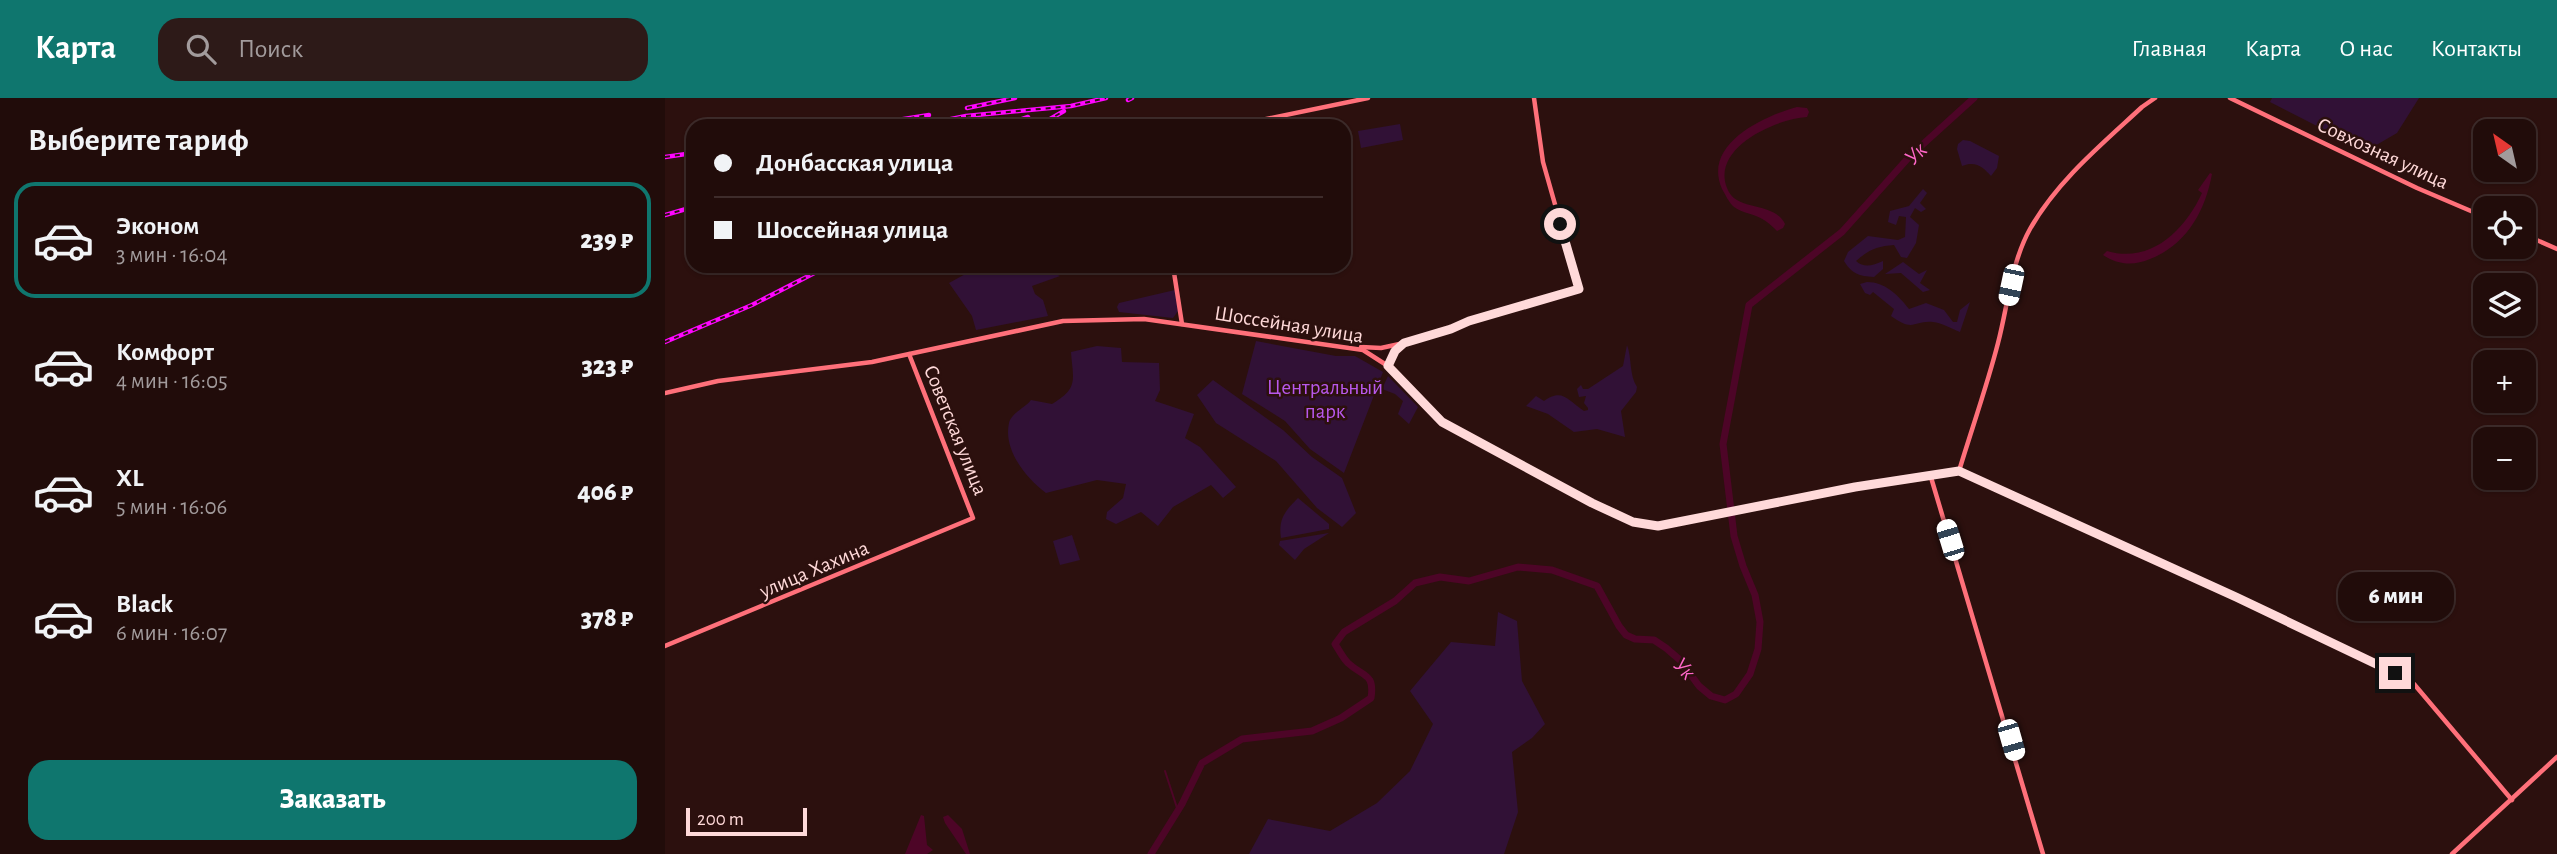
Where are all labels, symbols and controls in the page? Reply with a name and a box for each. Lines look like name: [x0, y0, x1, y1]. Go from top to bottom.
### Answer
search box: [158, 18, 648, 81]
icon: search: [182, 30, 220, 68]
text: Карта: [35, 32, 116, 65]
text: Поиск: [238, 36, 303, 62]
text: Главная: [2132, 37, 2207, 61]
text: Карта: [2245, 37, 2301, 61]
text: О нас: [2339, 37, 2393, 61]
text: Контакты: [2431, 37, 2522, 61]
street label: Совхозная улица: [2314, 114, 2452, 193]
north arrow: [2473, 119, 2536, 182]
map controls: [2473, 119, 2536, 490]
text: Выберите тариф: [28, 124, 249, 156]
water label: Ук: [1900, 138, 1932, 170]
text: Донбасская улица: [756, 150, 953, 176]
button: locate: [2473, 196, 2536, 259]
route start: [1544, 208, 1576, 240]
icon: car: [32, 209, 95, 272]
text: Эконом: [116, 213, 199, 239]
text: Шоссейная улица: [756, 217, 948, 243]
text: 239 ₽: [580, 227, 633, 253]
text: 3 мин · 16:04: [116, 244, 228, 267]
car: [1997, 262, 2026, 308]
button: layers: [2473, 273, 2536, 336]
street label: Шоссейная улица: [1213, 302, 1365, 347]
icon: car: [32, 335, 95, 398]
text: Комфорт: [116, 339, 214, 365]
button: +: [2473, 350, 2536, 413]
text: 323 ₽: [581, 353, 633, 379]
street label: Советская улица: [920, 362, 991, 499]
text: 4 мин · 16:05: [116, 370, 228, 393]
park label: Центральный парк: [1267, 377, 1383, 422]
button: −: [2473, 427, 2536, 490]
icon: car: [32, 461, 95, 524]
text: XL: [116, 465, 143, 491]
text: 406 ₽: [577, 479, 633, 505]
text: 5 мин · 16:06: [116, 496, 227, 519]
car: [1934, 517, 1967, 563]
street label: улица Хахина: [756, 537, 872, 602]
callout: 6 мин: [2337, 572, 2453, 620]
text: 6 мин: [2369, 585, 2423, 608]
icon: car: [32, 587, 95, 650]
text: Black: [116, 591, 173, 617]
text: 378 ₽: [581, 605, 633, 631]
text: 6 мин · 16:07: [116, 622, 227, 645]
water label: Ук: [1668, 653, 1700, 685]
route end: [2379, 657, 2411, 689]
car: [1996, 717, 2027, 763]
button: Заказать: [28, 760, 637, 840]
scale bar: [686, 805, 807, 837]
text: 200 m: [697, 810, 744, 829]

